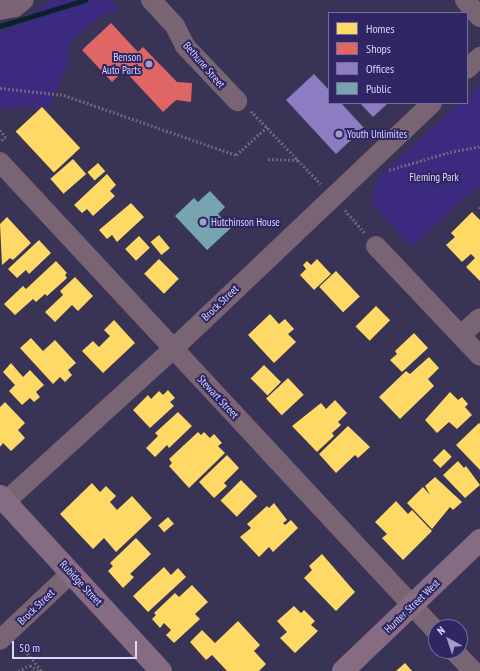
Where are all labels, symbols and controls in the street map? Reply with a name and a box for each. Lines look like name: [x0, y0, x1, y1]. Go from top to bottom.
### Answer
legend: [328, 12, 468, 104]
text: Homes: [366, 21, 394, 36]
street label: Bethune Street: [180, 39, 228, 91]
text: Shops: [366, 41, 391, 56]
place label: Benson Auto Parts: [102, 51, 141, 77]
marker: Benson Auto Parts: [144, 59, 154, 69]
text: Offices: [366, 61, 394, 76]
text: Public: [366, 81, 391, 96]
place label: Youth Unlimites: [347, 127, 407, 141]
marker: Youth Unlimites: [334, 129, 344, 139]
park label: Fleming Park: [409, 170, 459, 184]
place label: Hutchinson House: [211, 215, 280, 229]
marker: Hutchinson House: [198, 217, 208, 227]
street label: Brock Street: [199, 282, 241, 324]
street label: Stewart Street: [195, 373, 241, 421]
street label: Rubidge Street: [57, 558, 105, 608]
street label: Hunter Street West: [382, 576, 442, 636]
street label: Brock Street: [15, 586, 57, 628]
north arrow: [428, 619, 468, 659]
text: N: [434, 623, 448, 638]
scale bar: [14, 633, 139, 659]
text: 50 m: [19, 640, 40, 655]

